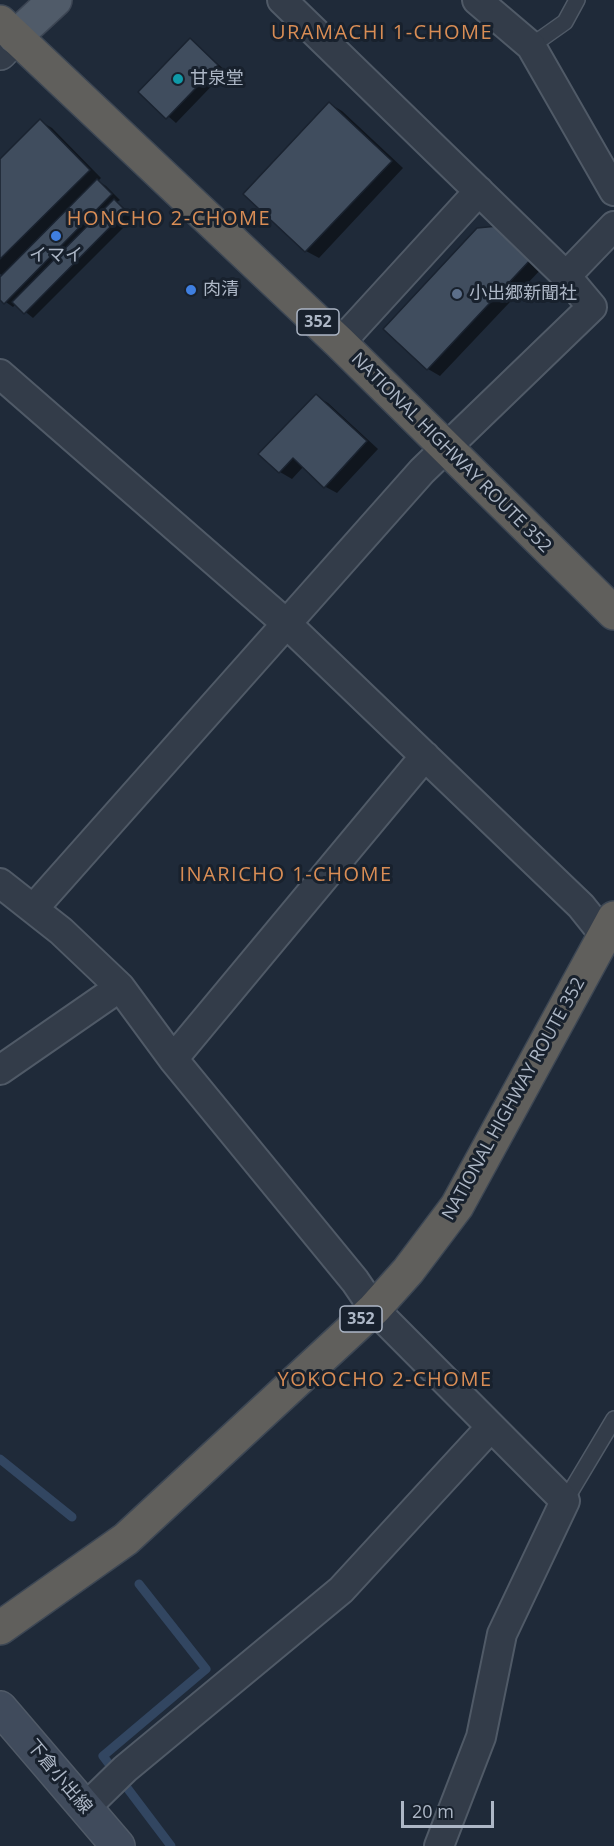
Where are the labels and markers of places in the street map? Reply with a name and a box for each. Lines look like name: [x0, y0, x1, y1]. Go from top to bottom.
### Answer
place label: 甘泉堂: [190, 68, 244, 90]
marker: 甘泉堂: [171, 72, 185, 86]
marker: イマイ: [49, 229, 63, 243]
place label: イマイ: [29, 245, 83, 267]
place label: 肉清: [203, 279, 239, 301]
marker: 肉清: [184, 283, 198, 297]
place label: 小出郷新聞社: [469, 283, 577, 305]
marker: 小出郷新聞社: [450, 287, 464, 301]

